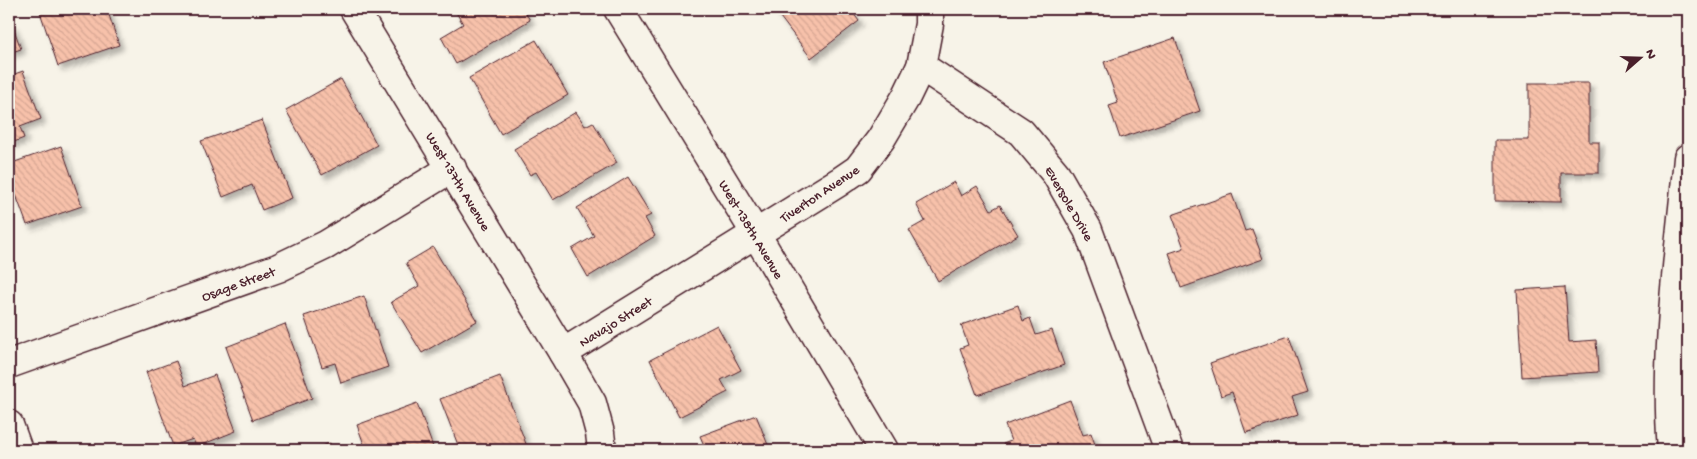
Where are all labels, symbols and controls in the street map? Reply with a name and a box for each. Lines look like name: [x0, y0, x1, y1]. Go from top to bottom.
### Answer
north arrow: [1614, 32, 1664, 82]
text: N: [1640, 47, 1659, 62]
street label: West 137th Avenue: [421, 130, 493, 235]
street label: Tiverton Avenue: [777, 162, 864, 228]
street label: Eversole Drive: [1040, 164, 1096, 245]
street label: West 138th Avenue: [714, 178, 787, 284]
street label: Osage Street: [200, 264, 279, 307]
street label: Navajo Street: [577, 293, 657, 352]

